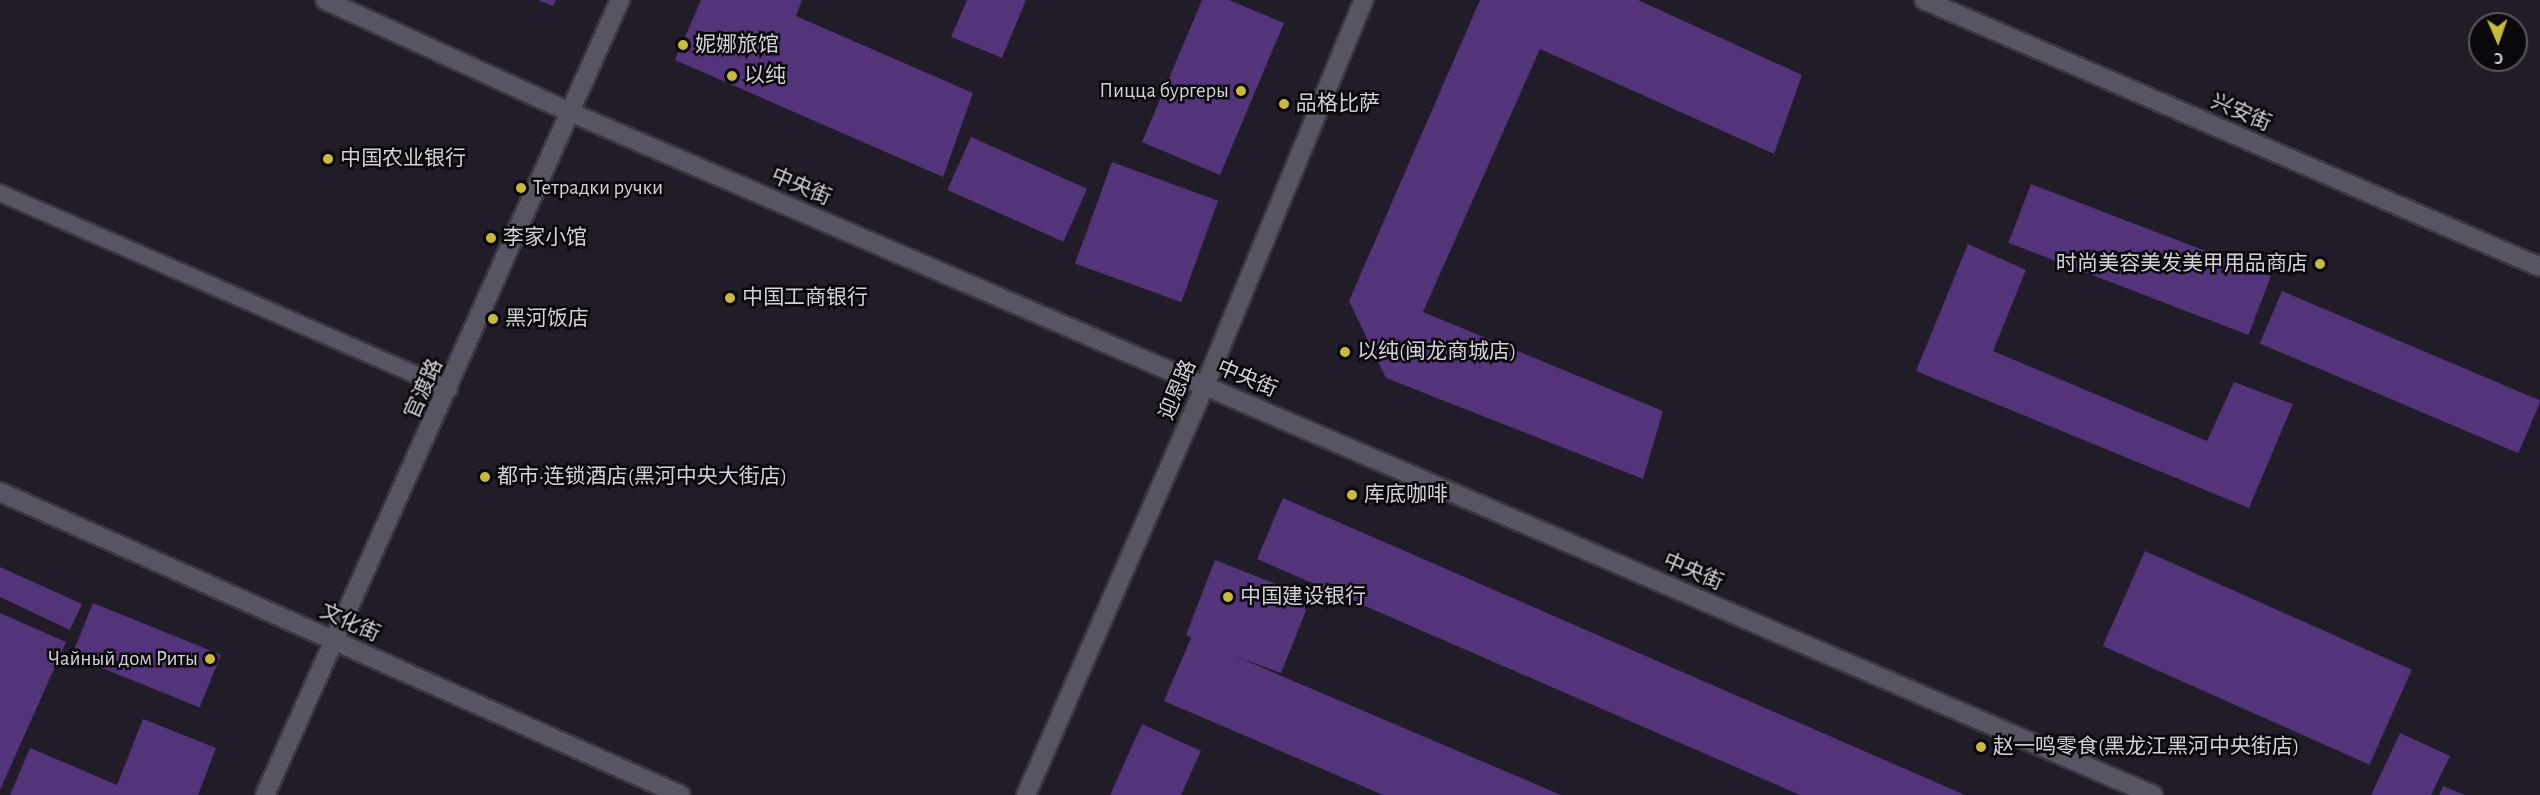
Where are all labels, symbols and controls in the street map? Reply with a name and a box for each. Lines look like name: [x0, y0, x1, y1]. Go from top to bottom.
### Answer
north arrow: [2468, 12, 2528, 72]
place label: 妮娜旅馆: [695, 32, 779, 58]
marker: 妮娜旅馆: [676, 38, 690, 52]
text: С: [2494, 50, 2503, 66]
place label: 以纯: [744, 63, 786, 89]
marker: 以纯: [725, 69, 739, 83]
place label: Пицца бургеры: [1099, 78, 1229, 104]
marker: Пицца бургеры: [1234, 84, 1248, 98]
street label: 兴安街: [2207, 89, 2275, 137]
place label: 品格比萨: [1296, 91, 1380, 117]
marker: 品格比萨: [1277, 97, 1291, 111]
place label: 中国农业银行: [340, 146, 466, 172]
marker: 中国农业银行: [321, 152, 335, 166]
street label: 中央街: [767, 163, 835, 211]
place label: Тетрадки ручки: [533, 175, 663, 201]
marker: Тетрадки ручки: [514, 181, 528, 195]
place label: 李家小馆: [503, 225, 587, 251]
marker: 李家小馆: [484, 231, 498, 245]
place label: 时尚美容美发美甲用品商店: [2056, 251, 2308, 277]
marker: 时尚美容美发美甲用品商店: [2313, 257, 2327, 271]
place label: 中国工商银行: [742, 285, 868, 311]
marker: 中国工商银行: [723, 291, 737, 305]
place label: 黑河饭店: [505, 306, 589, 332]
marker: 黑河饭店: [486, 312, 500, 326]
place label: 以纯(闽龙商城店): [1357, 339, 1516, 365]
marker: 以纯(闽龙商城店): [1338, 345, 1352, 359]
street label: 官渡路: [400, 355, 448, 423]
street label: 中央街: [1213, 355, 1281, 403]
street label: 迎恩路: [1154, 356, 1202, 424]
place label: 都市·连锁酒店(黑河中央大街店): [497, 464, 787, 490]
marker: 都市·连锁酒店(黑河中央大街店): [478, 470, 492, 484]
place label: 库底咖啡: [1364, 482, 1448, 508]
marker: 库底咖啡: [1345, 488, 1359, 502]
street label: 中央街: [1659, 548, 1727, 596]
place label: 中国建设银行: [1240, 584, 1366, 610]
marker: 中国建设银行: [1221, 590, 1235, 604]
street label: 文化街: [316, 599, 384, 647]
place label: Чайный дом Риты: [48, 646, 198, 672]
marker: Чайный дом Риты: [203, 652, 217, 666]
place label: 赵一鸣零食(黑龙江黑河中央街店): [1993, 734, 2299, 760]
marker: 赵一鸣零食(黑龙江黑河中央街店): [1974, 740, 1988, 754]

